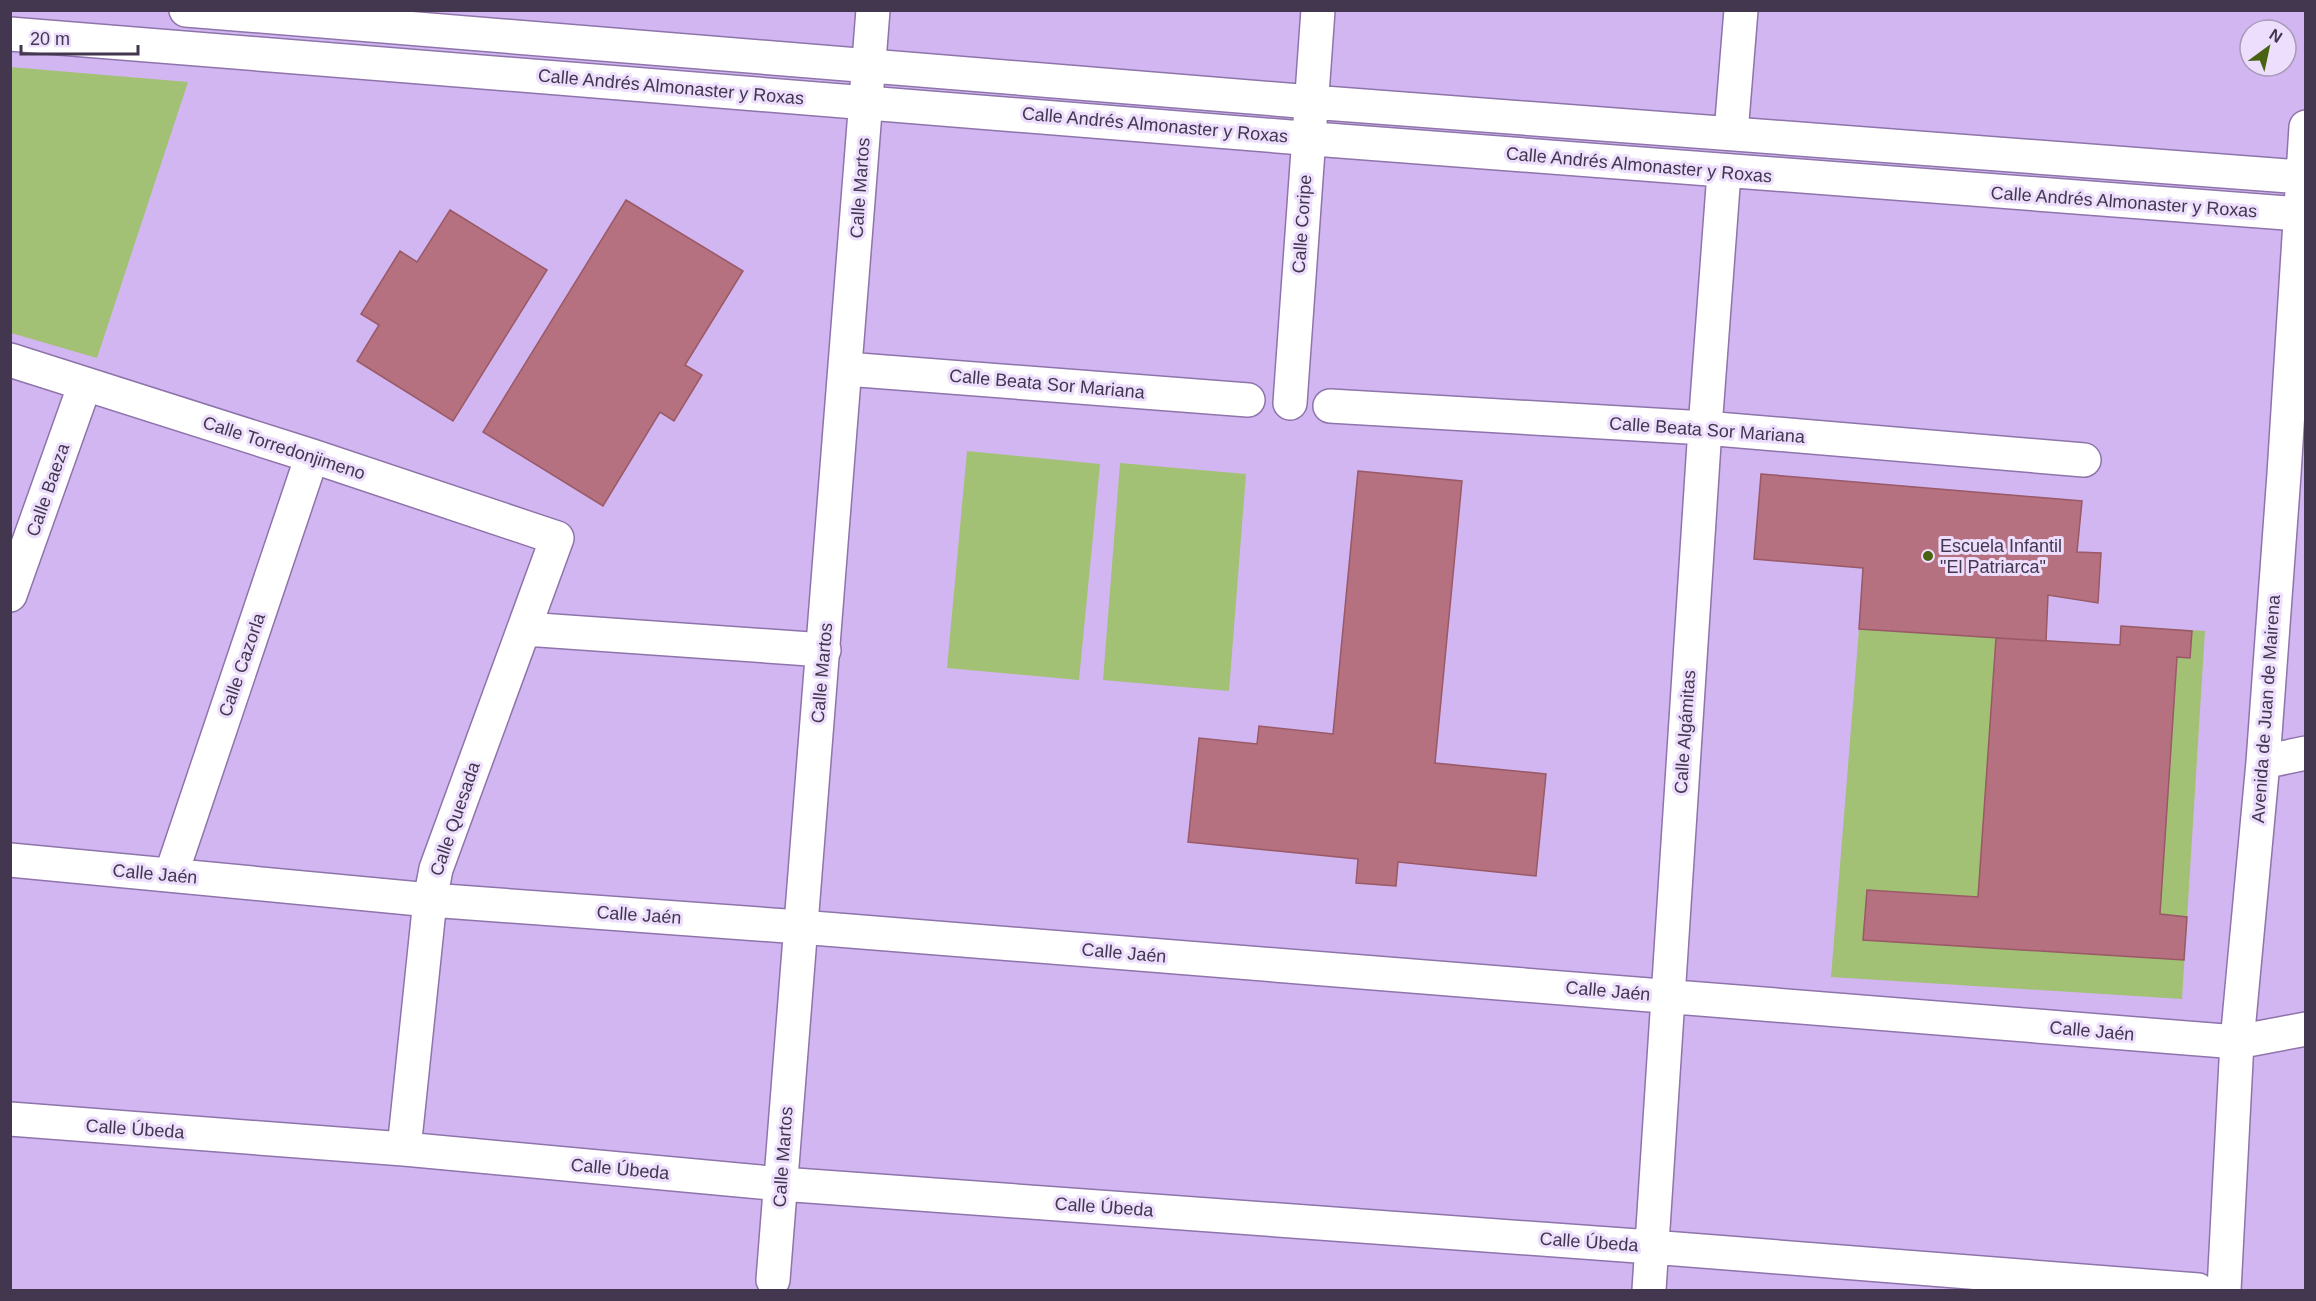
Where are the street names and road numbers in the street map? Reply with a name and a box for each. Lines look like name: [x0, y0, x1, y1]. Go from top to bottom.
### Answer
street label: Calle Andrés Almonaster y Roxas: [537, 65, 805, 109]
street label: Calle Andrés Almonaster y Roxas: [1021, 103, 1289, 147]
street label: Calle Martos: [847, 137, 873, 239]
street label: Calle Andrés Almonaster y Roxas: [1505, 143, 1773, 187]
street label: Calle Coripe: [1289, 174, 1315, 274]
street label: Calle Andrés Almonaster y Roxas: [1990, 183, 2258, 221]
street label: Calle Beata Sor Mariana: [948, 365, 1147, 403]
street label: Calle Torredonjimeno: [200, 412, 368, 484]
street label: Calle Beata Sor Mariana: [1608, 413, 1806, 447]
street label: Calle Baeza: [23, 440, 74, 539]
street label: Avenida de Juan de Mairena: [2248, 593, 2284, 824]
street label: Calle Cazorla: [215, 610, 269, 719]
street label: Calle Martos: [808, 622, 836, 724]
street label: Calle Algámitas: [1671, 669, 1699, 795]
street label: Calle Quesada: [426, 759, 484, 879]
street label: Calle Jaén: [112, 860, 198, 888]
street label: Calle Jaén: [596, 902, 682, 928]
street label: Calle Jaén: [1081, 939, 1167, 967]
street label: Calle Jaén: [1565, 977, 1651, 1005]
street label: Calle Jaén: [2049, 1017, 2135, 1045]
street label: Calle Martos: [770, 1106, 796, 1208]
street label: Calle Úbeda: [85, 1115, 186, 1142]
street label: Calle Úbeda: [570, 1154, 671, 1183]
street label: Calle Úbeda: [1054, 1193, 1155, 1220]
street label: Calle Úbeda: [1539, 1228, 1640, 1255]

